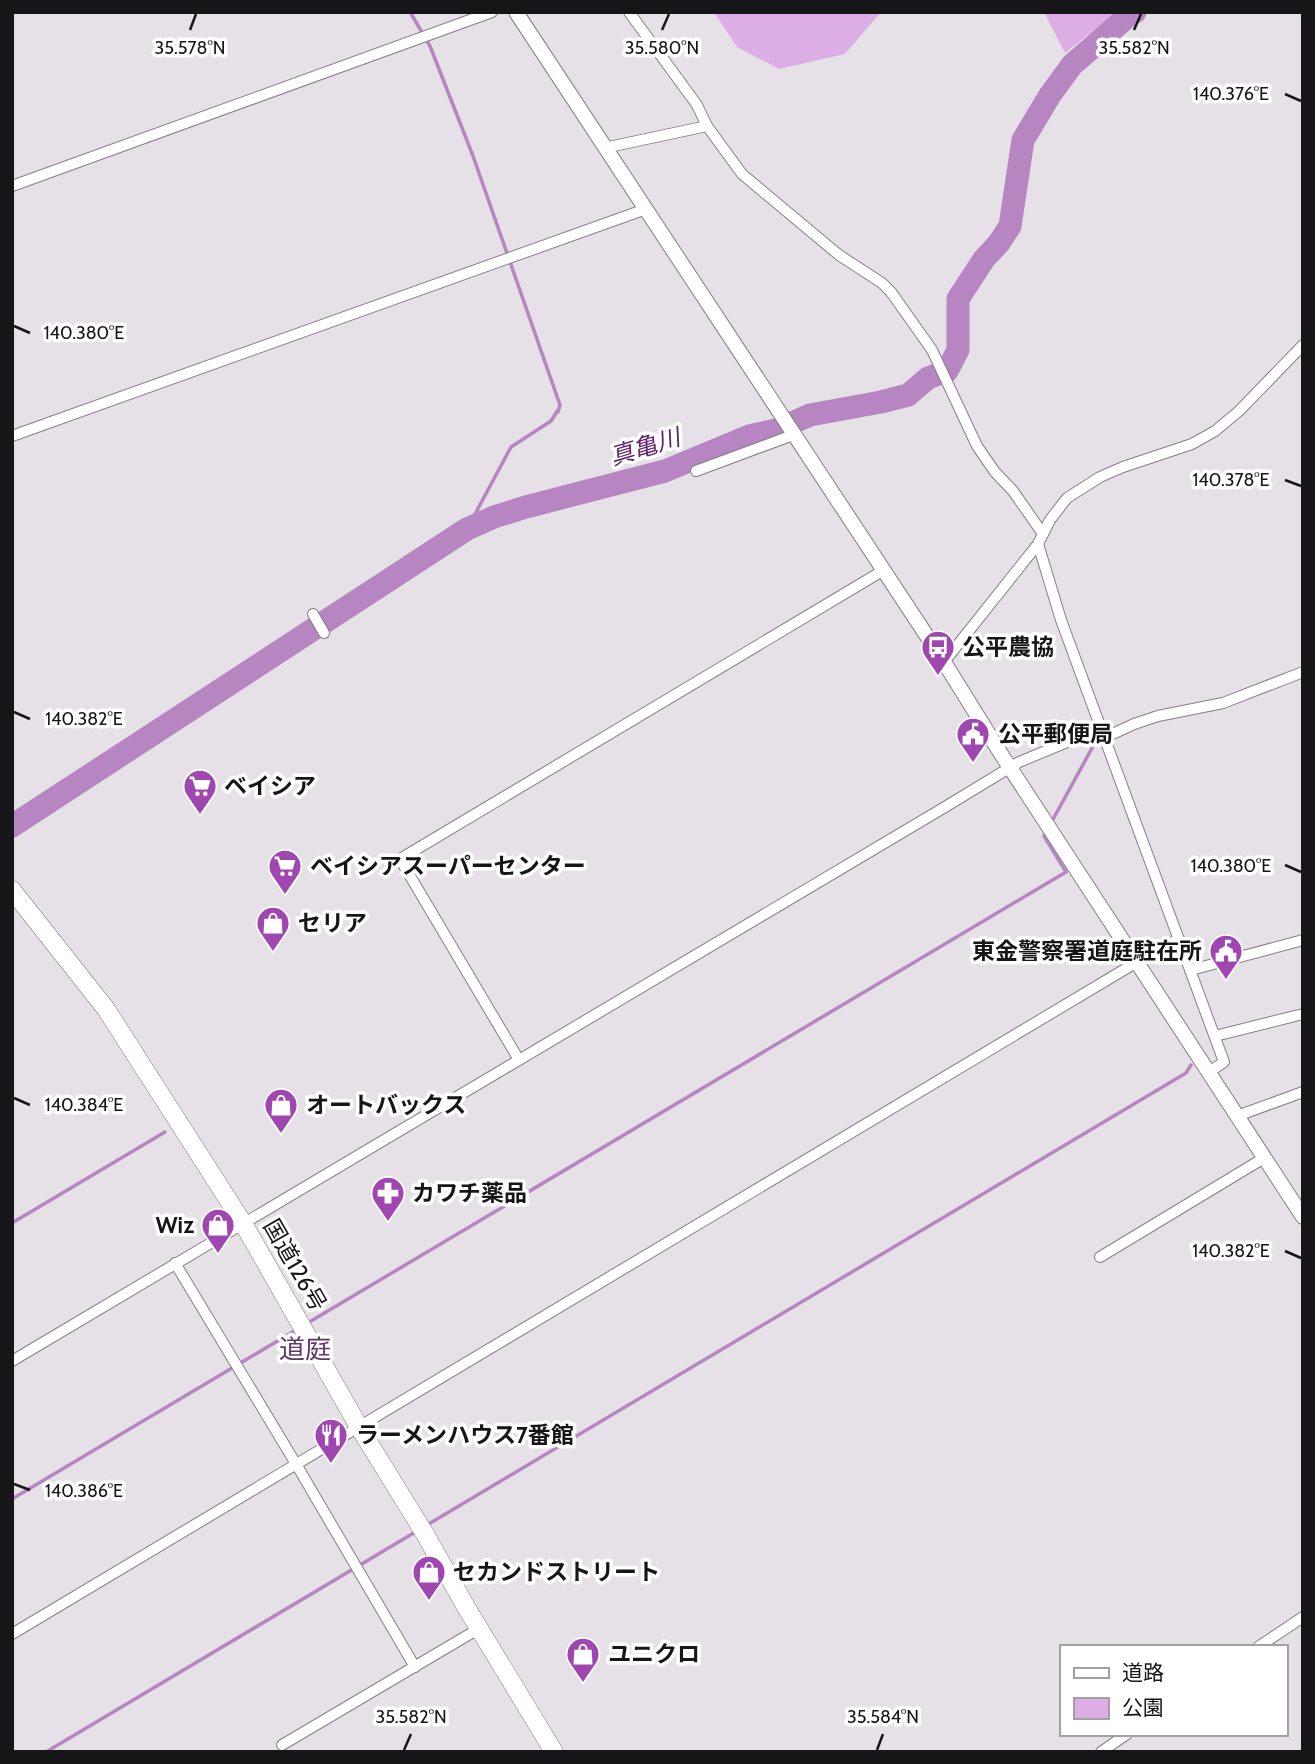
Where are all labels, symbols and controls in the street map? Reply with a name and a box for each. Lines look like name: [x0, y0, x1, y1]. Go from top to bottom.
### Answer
text: 35.578°N: [155, 37, 225, 59]
text: 35.580°N: [625, 37, 699, 59]
text: 35.582°N: [1098, 37, 1170, 59]
text: 140.376°E: [1193, 83, 1269, 105]
text: 140.380°E: [44, 322, 124, 344]
water label: 真亀川: [606, 421, 686, 471]
text: 140.378°E: [1192, 469, 1270, 491]
bus stop icon: 公平農協: [919, 628, 957, 677]
place label: 公平農協: [962, 633, 1054, 661]
text: 140.382°E: [45, 708, 123, 730]
public building icon: 公平郵便局: [954, 715, 992, 764]
place label: 公平郵便局: [998, 720, 1113, 748]
supermarket icon: ベイシア: [181, 767, 219, 816]
place label: ベイシア: [224, 772, 316, 800]
supermarket icon: ベイシアスーパーセンター: [266, 847, 304, 896]
place label: ベイシアスーパーセンター: [310, 852, 586, 880]
text: 140.380°E: [1191, 855, 1271, 877]
shop icon: セリア: [254, 904, 292, 953]
place label: セリア: [298, 909, 367, 937]
public building icon: 東金警察署道庭駐在所: [1207, 932, 1245, 981]
place label: 東金警察署道庭駐在所: [972, 937, 1202, 965]
shop icon: オートバックス: [262, 1086, 300, 1135]
place label: オートバックス: [306, 1091, 466, 1119]
text: 140.384°E: [45, 1094, 123, 1116]
pharmacy icon: カワチ薬品: [369, 1174, 407, 1223]
place label: カワチ薬品: [412, 1179, 527, 1207]
shop icon: Wiz: [199, 1206, 237, 1255]
place label: Wiz: [156, 1211, 194, 1239]
street label: 国道126号: [257, 1214, 333, 1316]
text: 140.382°E: [1192, 1240, 1270, 1262]
district label: 道庭: [279, 1333, 331, 1365]
restaurant icon: ラーメンハウス7番館: [312, 1416, 350, 1465]
place label: ラーメンハウス7番館: [356, 1421, 574, 1449]
text: 140.386°E: [45, 1480, 123, 1502]
shop icon: セカンドストリート: [410, 1553, 448, 1602]
place label: セカンドストリート: [453, 1558, 660, 1586]
shop icon: ユニクロ: [564, 1635, 602, 1684]
place label: ユニクロ: [608, 1640, 700, 1668]
legend: [1060, 1645, 1287, 1736]
text: 道路: [1122, 1660, 1164, 1685]
text: 公園: [1122, 1695, 1164, 1720]
text: 35.582°N: [375, 1706, 447, 1728]
text: 35.584°N: [847, 1706, 919, 1728]

